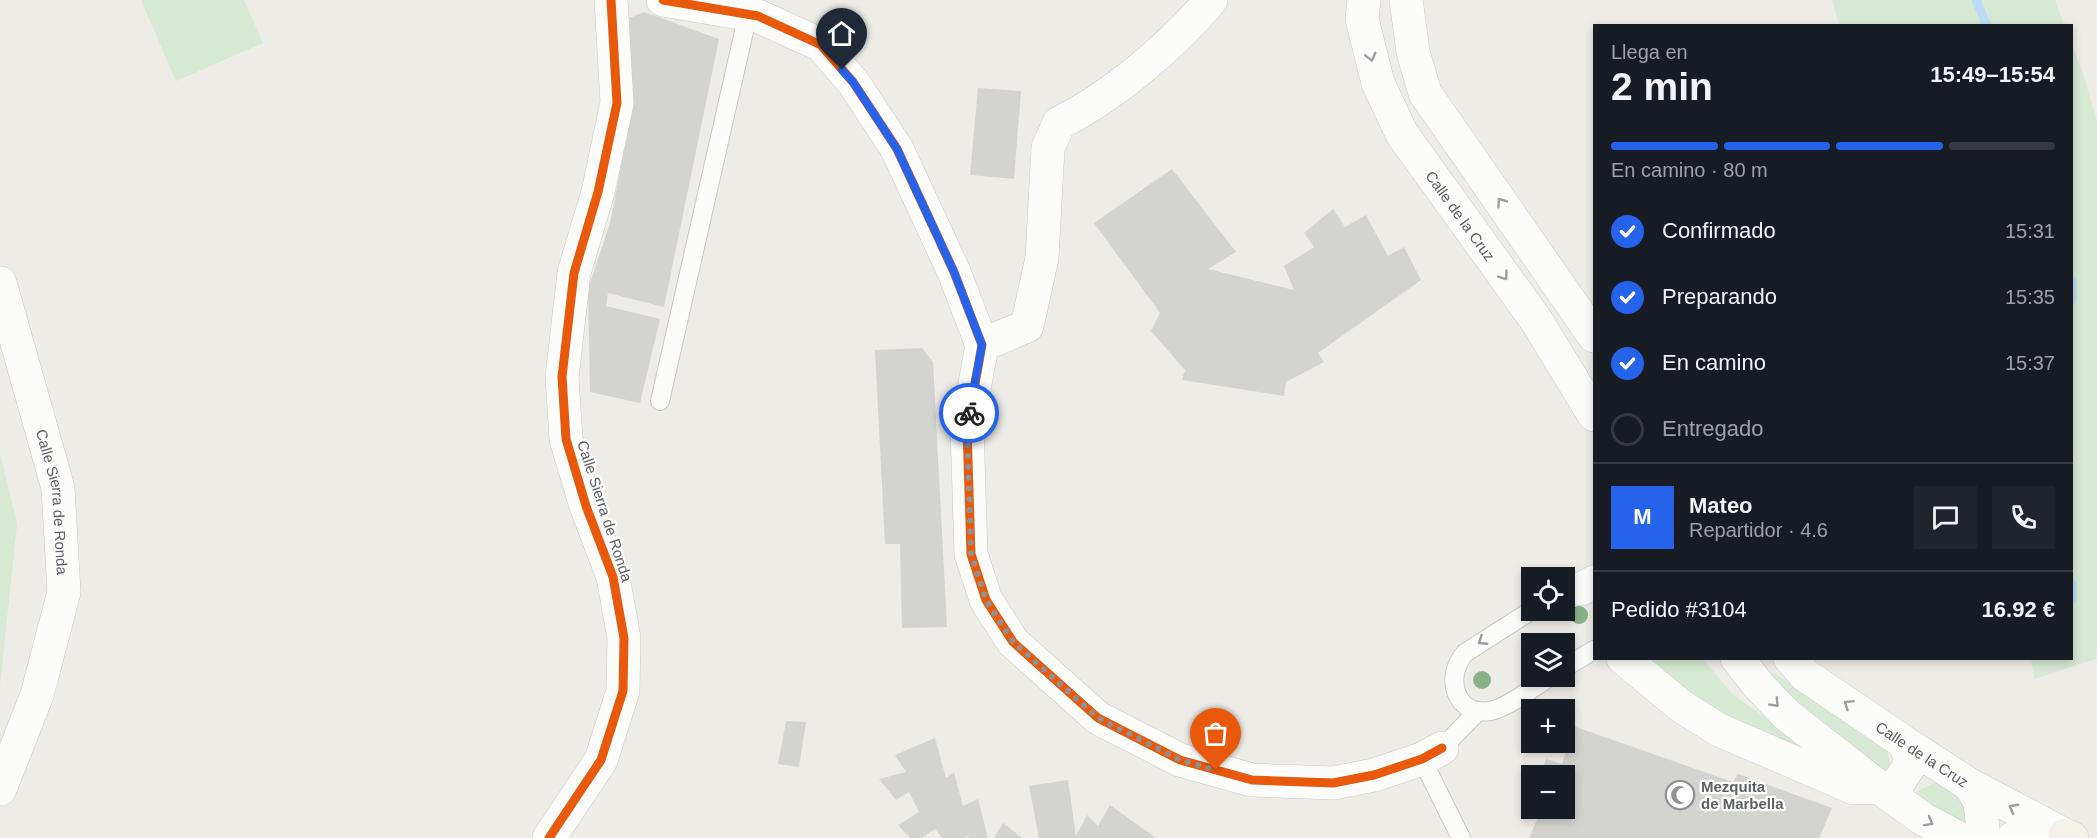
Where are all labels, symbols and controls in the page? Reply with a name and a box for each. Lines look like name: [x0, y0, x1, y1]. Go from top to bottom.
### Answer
pin: [816, 8, 867, 70]
icon: home: [825, 17, 858, 50]
text: Llega en: [1611, 41, 1688, 63]
one-way arrow: [1363, 52, 1376, 62]
text: 15:49–15:54: [1930, 62, 2055, 87]
text: 2 min: [1611, 65, 1713, 108]
text: En camino · 80 m: [1611, 159, 1768, 181]
street label: Calle de la Cruz: [1423, 167, 1499, 264]
one-way arrow: [1497, 198, 1508, 209]
icon: check: [1611, 215, 1644, 248]
text: Confirmado: [1662, 218, 1776, 243]
text: 15:31: [2005, 220, 2055, 242]
one-way arrow: [1497, 269, 1508, 280]
icon: check: [1611, 281, 1644, 314]
text: Preparando: [1662, 284, 1777, 309]
text: 15:35: [2005, 286, 2055, 308]
icon: check: [1611, 347, 1644, 380]
text: En camino: [1662, 350, 1766, 375]
text: 15:37: [2005, 352, 2055, 374]
courier: [939, 383, 999, 443]
icon: bike: [953, 397, 986, 430]
text: Entregado: [1662, 416, 1764, 441]
street label: Calle Sierra de Ronda: [33, 427, 72, 576]
street label: Calle Sierra de Ronda: [574, 438, 636, 584]
button: chat: [1914, 486, 1977, 549]
button: phone: [1992, 486, 2055, 549]
text: Mateo: [1689, 493, 1753, 518]
text: M: [1633, 504, 1652, 529]
text: Repartidor · 4.6: [1689, 519, 1828, 541]
map controls: [1521, 567, 1575, 819]
button: locate: [1521, 567, 1575, 621]
text: Pedido #3104: [1611, 597, 1747, 622]
text: 16.92 €: [1982, 597, 2055, 622]
button: layers: [1521, 633, 1575, 687]
one-way arrow: [1478, 634, 1489, 645]
one-way arrow: [1768, 696, 1779, 706]
button: +: [1521, 699, 1575, 753]
one-way arrow: [1843, 700, 1854, 711]
pin: [1190, 708, 1241, 770]
icon: bag: [1199, 717, 1232, 750]
street label: Calle de la Cruz: [1873, 717, 1972, 790]
button: −: [1521, 765, 1575, 819]
place label: Mezquita de Marbella: [1701, 778, 1784, 812]
mosque icon: Mezquita de Marbella: [1664, 779, 1696, 811]
one-way arrow: [2009, 804, 2019, 815]
one-way arrow: [1923, 815, 1933, 826]

